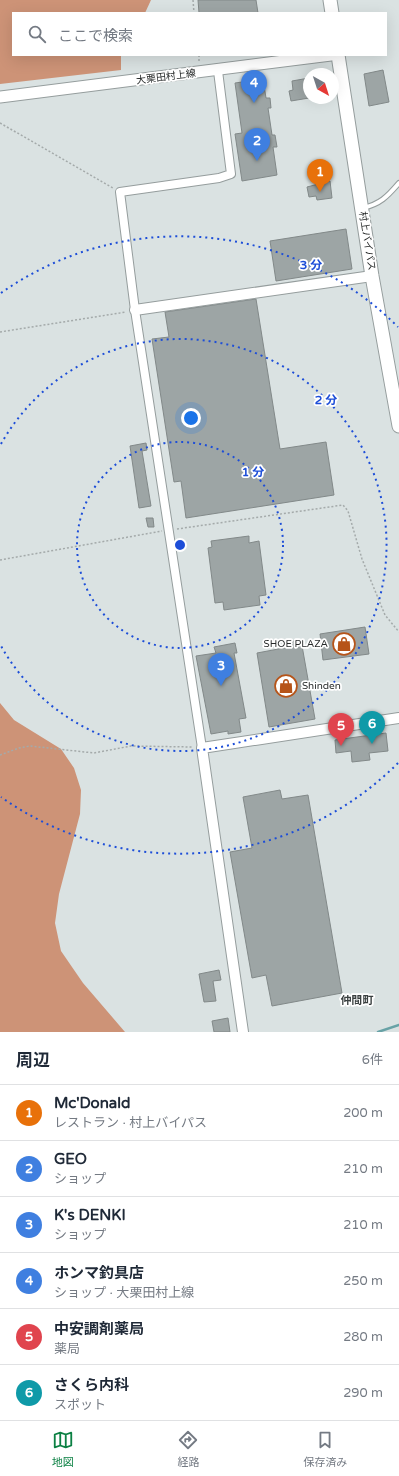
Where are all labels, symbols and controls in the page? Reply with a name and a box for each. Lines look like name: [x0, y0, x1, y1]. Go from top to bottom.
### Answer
search box: [12, 12, 387, 56]
icon: search: [26, 23, 48, 45]
text: ここで検索: [58, 27, 133, 45]
street label: 大栗田村上線: [135, 67, 197, 87]
north arrow: [303, 68, 339, 104]
pin: 4: [241, 70, 267, 103]
pin: 2: [244, 128, 270, 161]
pin: 1: [307, 159, 333, 192]
street label: 村上バイパス: [356, 211, 378, 271]
text: 3 分: [300, 258, 322, 272]
text: 2 分: [315, 393, 337, 407]
your location: [181, 408, 201, 428]
text: 1 分: [242, 465, 264, 479]
centre of rings: [173, 538, 187, 552]
shop icon: SHOE PLAZA: [331, 631, 357, 657]
place label: SHOE PLAZA: [264, 638, 328, 650]
pin: 3: [208, 653, 234, 686]
shop icon: Shinden: [273, 673, 299, 699]
place label: Shinden: [302, 680, 341, 692]
pin: 6: [359, 711, 385, 744]
pin: 5: [328, 713, 354, 746]
district label: 仲間町: [341, 994, 374, 1007]
text: 周辺: [16, 1050, 50, 1071]
text: 6件: [362, 1052, 383, 1068]
text: Mc'Donald: [54, 1094, 130, 1112]
text: 1: [25, 1105, 33, 1121]
text: 200 m: [343, 1105, 383, 1121]
text: レストラン · 村上バイパス: [54, 1115, 207, 1131]
text: GEO: [54, 1150, 87, 1168]
text: 2: [25, 1161, 33, 1177]
text: 210 m: [343, 1161, 383, 1177]
text: ショップ: [54, 1171, 106, 1187]
text: K's DENKI: [54, 1206, 126, 1224]
text: 3: [25, 1217, 33, 1233]
text: 210 m: [343, 1217, 383, 1233]
text: ショップ: [54, 1227, 106, 1243]
text: ホンマ釣具店: [54, 1264, 144, 1282]
text: 4: [25, 1273, 33, 1289]
text: 250 m: [343, 1273, 383, 1289]
text: ショップ · 大栗田村上線: [54, 1285, 194, 1301]
text: 中安調剤薬局: [54, 1320, 144, 1338]
text: 5: [25, 1329, 33, 1345]
text: 280 m: [343, 1329, 383, 1345]
text: 薬局: [54, 1341, 80, 1357]
text: さくら内科: [54, 1376, 129, 1394]
text: 6: [25, 1385, 33, 1401]
text: 290 m: [343, 1385, 383, 1401]
text: スポット: [54, 1397, 106, 1413]
tab: 地図: [52, 1429, 74, 1469]
tab: 経路: [177, 1429, 199, 1469]
tab: 保存済み: [303, 1429, 347, 1469]

